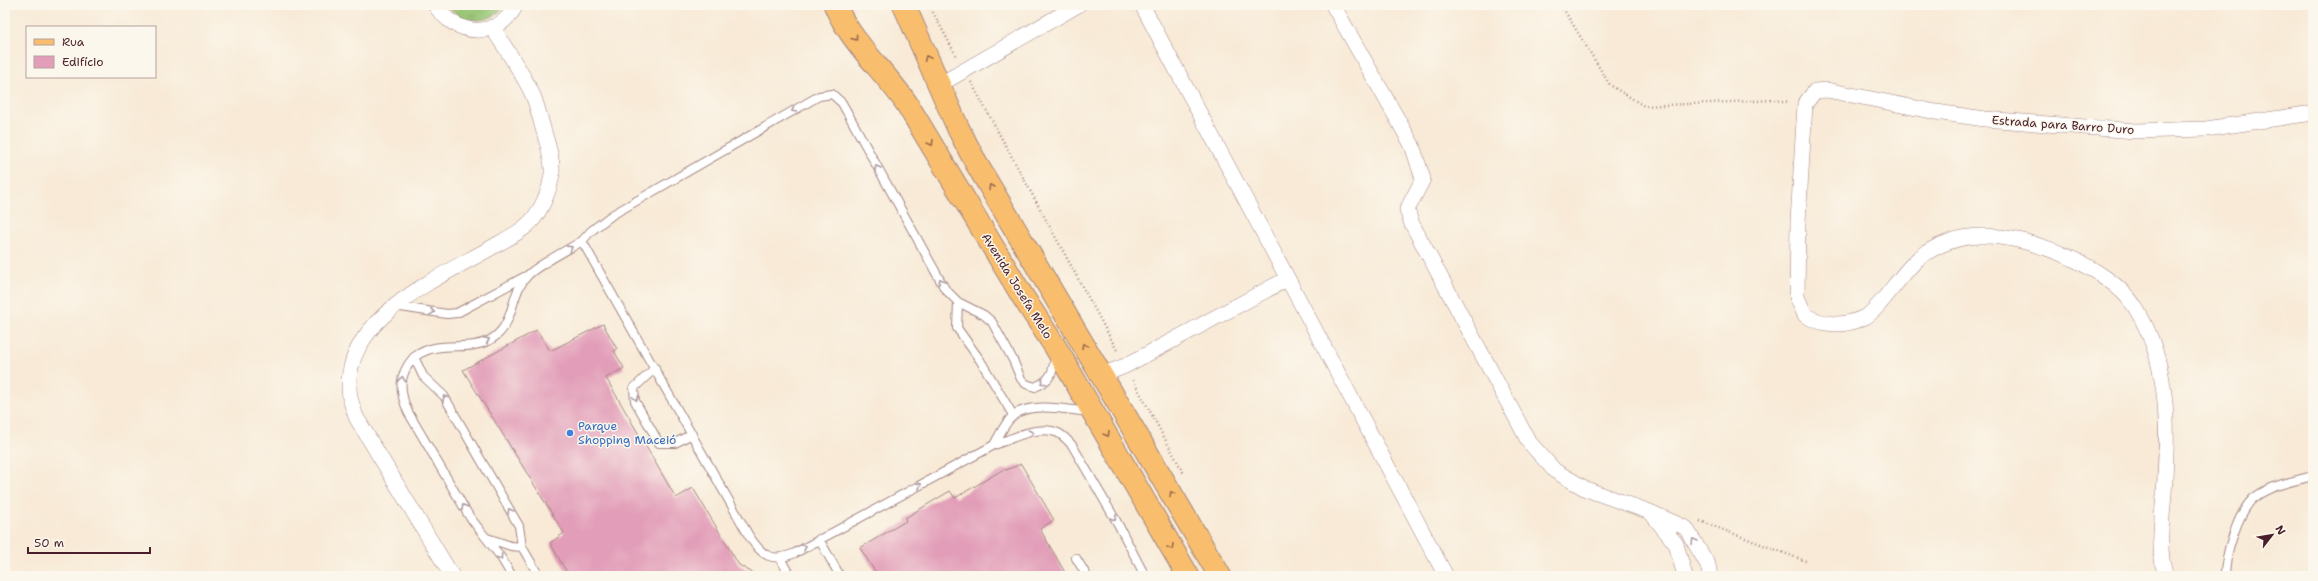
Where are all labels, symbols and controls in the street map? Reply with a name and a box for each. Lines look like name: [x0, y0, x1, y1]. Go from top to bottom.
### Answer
legend: [26, 26, 156, 78]
text: Rua: [62, 34, 85, 50]
one-way arrow: [850, 34, 857, 41]
text: Edifício: [62, 54, 103, 70]
one-way arrow: [924, 55, 932, 62]
one-way arrow: [791, 106, 798, 113]
street label: Estrada para Barro Duro: [1991, 112, 2135, 138]
one-way arrow: [926, 139, 933, 146]
one-way arrow: [875, 165, 882, 172]
one-way arrow: [988, 184, 995, 192]
street label: Avenida Josefa Melo: [978, 230, 1056, 342]
one-way arrow: [566, 245, 573, 253]
one-way arrow: [938, 278, 945, 285]
one-way arrow: [429, 307, 435, 316]
one-way arrow: [484, 337, 491, 345]
one-way arrow: [1082, 343, 1089, 350]
one-way arrow: [397, 376, 406, 382]
one-way arrow: [1040, 377, 1047, 385]
one-way arrow: [443, 395, 450, 402]
one-way arrow: [632, 395, 640, 402]
place label: Parque Shopping Maceió: [578, 418, 676, 448]
marker: Parque Shopping Maceió: [565, 428, 575, 438]
one-way arrow: [1027, 429, 1034, 438]
one-way arrow: [1102, 430, 1109, 437]
one-way arrow: [914, 483, 922, 490]
one-way arrow: [1169, 491, 1177, 498]
one-way arrow: [461, 504, 468, 511]
one-way arrow: [508, 508, 515, 515]
one-way arrow: [1110, 514, 1117, 521]
north arrow: [2252, 515, 2292, 555]
text: N: [2271, 523, 2289, 538]
scale bar: [28, 529, 150, 555]
text: 50 m: [34, 535, 64, 551]
one-way arrow: [1691, 538, 1698, 545]
one-way arrow: [1167, 543, 1174, 550]
one-way arrow: [800, 545, 807, 552]
one-way arrow: [495, 552, 502, 559]

